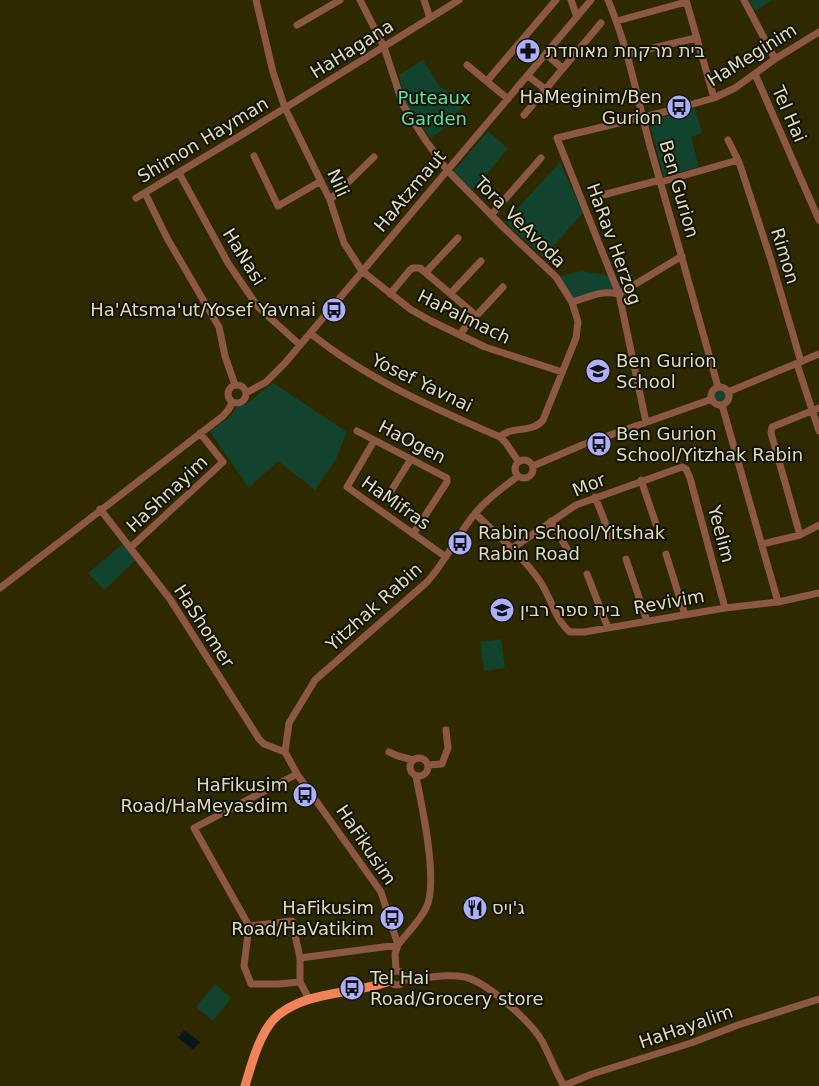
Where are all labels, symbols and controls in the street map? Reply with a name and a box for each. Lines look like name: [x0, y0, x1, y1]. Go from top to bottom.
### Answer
street label: HaHagana: [306, 15, 397, 82]
street label: HaMeginim: [703, 19, 800, 90]
pharmacy icon: בית מרקחת מאוחדת: [515, 38, 541, 64]
place label: בית מרקחת מאוחדת: [546, 40, 705, 61]
street label: Tel Hai: [767, 82, 811, 145]
place label: HaMeginim/Ben Gurion: [520, 86, 662, 128]
park label: Puteaux Garden: [397, 87, 471, 129]
street label: Shimon Hayman: [134, 92, 272, 187]
bus stop icon: HaMeginim/Ben Gurion: [666, 94, 692, 120]
street label: Ben Gurion: [656, 138, 703, 240]
street label: HaAtzmaut: [369, 146, 450, 236]
street label: Nili: [323, 166, 354, 200]
street label: Tora VeAvoda: [470, 171, 570, 272]
street label: HaRav Herzog: [583, 180, 646, 308]
street label: HaNasi: [219, 224, 270, 289]
street label: Rimon: [767, 225, 804, 286]
street label: HaPalmach: [414, 285, 514, 348]
bus stop icon: Ha'Atsma'ut/Yosef Yavnai: [321, 297, 347, 323]
place label: Ha'Atsma'ut/Yosef Yavnai: [90, 299, 316, 320]
street label: Yosef Yavnai: [367, 349, 476, 416]
place label: Ben Gurion School: [616, 350, 717, 392]
school or university icon: Ben Gurion School: [585, 358, 611, 384]
street label: HaOgen: [375, 416, 449, 467]
place label: Ben Gurion School/Yitzhak Rabin: [616, 423, 803, 465]
bus stop icon: Ben Gurion School/Yitzhak Rabin: [586, 431, 612, 457]
street label: HaShnayim: [122, 451, 211, 536]
street label: Mor: [569, 468, 609, 501]
street label: HaMifras: [358, 471, 435, 534]
street label: Yeelim: [704, 502, 739, 565]
place label: Rabin School/Yitshak Rabin Road: [478, 522, 666, 564]
bus stop icon: Rabin School/Yitshak Rabin Road: [447, 530, 473, 556]
street label: Yitzhak Rabin: [321, 558, 426, 656]
street label: HaShomer: [170, 580, 239, 672]
street label: Revivim: [632, 585, 706, 618]
school or university icon: בית ספר רבין: [489, 597, 515, 623]
place label: בית ספר רבין: [520, 599, 620, 620]
place label: HaFikusim Road/HaMeyasdim: [121, 774, 288, 816]
bus stop icon: HaFikusim Road/HaMeyasdim: [292, 782, 318, 808]
street label: HaFikusim: [332, 801, 401, 889]
restaurant icon: ג'ויס: [462, 895, 488, 921]
place label: HaFikusim Road/HaVatikim: [231, 897, 374, 939]
place label: ג'ויס: [492, 897, 525, 918]
bus stop icon: HaFikusim Road/HaVatikim: [379, 905, 405, 931]
place label: Tel Hai Road/Grocery store: [369, 967, 543, 1009]
bus stop icon: Tel Hai Road/Grocery store: [339, 975, 365, 1001]
street label: HaHayalim: [636, 1001, 736, 1052]

